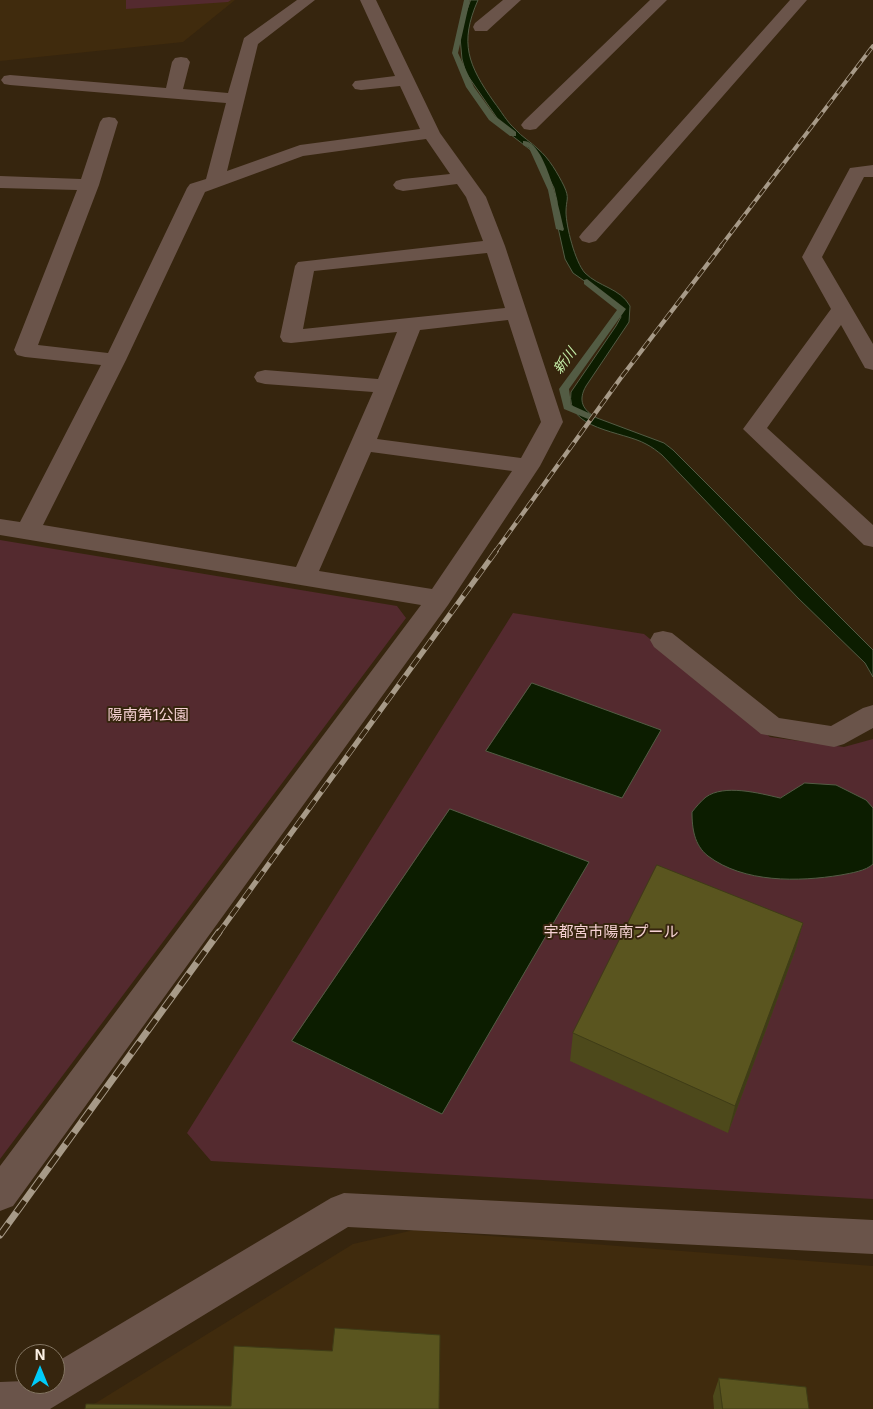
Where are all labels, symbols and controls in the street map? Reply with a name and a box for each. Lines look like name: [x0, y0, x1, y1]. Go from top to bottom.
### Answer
water label: 新川: [550, 345, 580, 377]
park label: 陽南第1公園: [107, 706, 189, 724]
park label: 宇都宮市陽南プール: [544, 923, 678, 941]
north arrow: [15, 1344, 65, 1394]
text: N: [35, 1346, 45, 1363]

